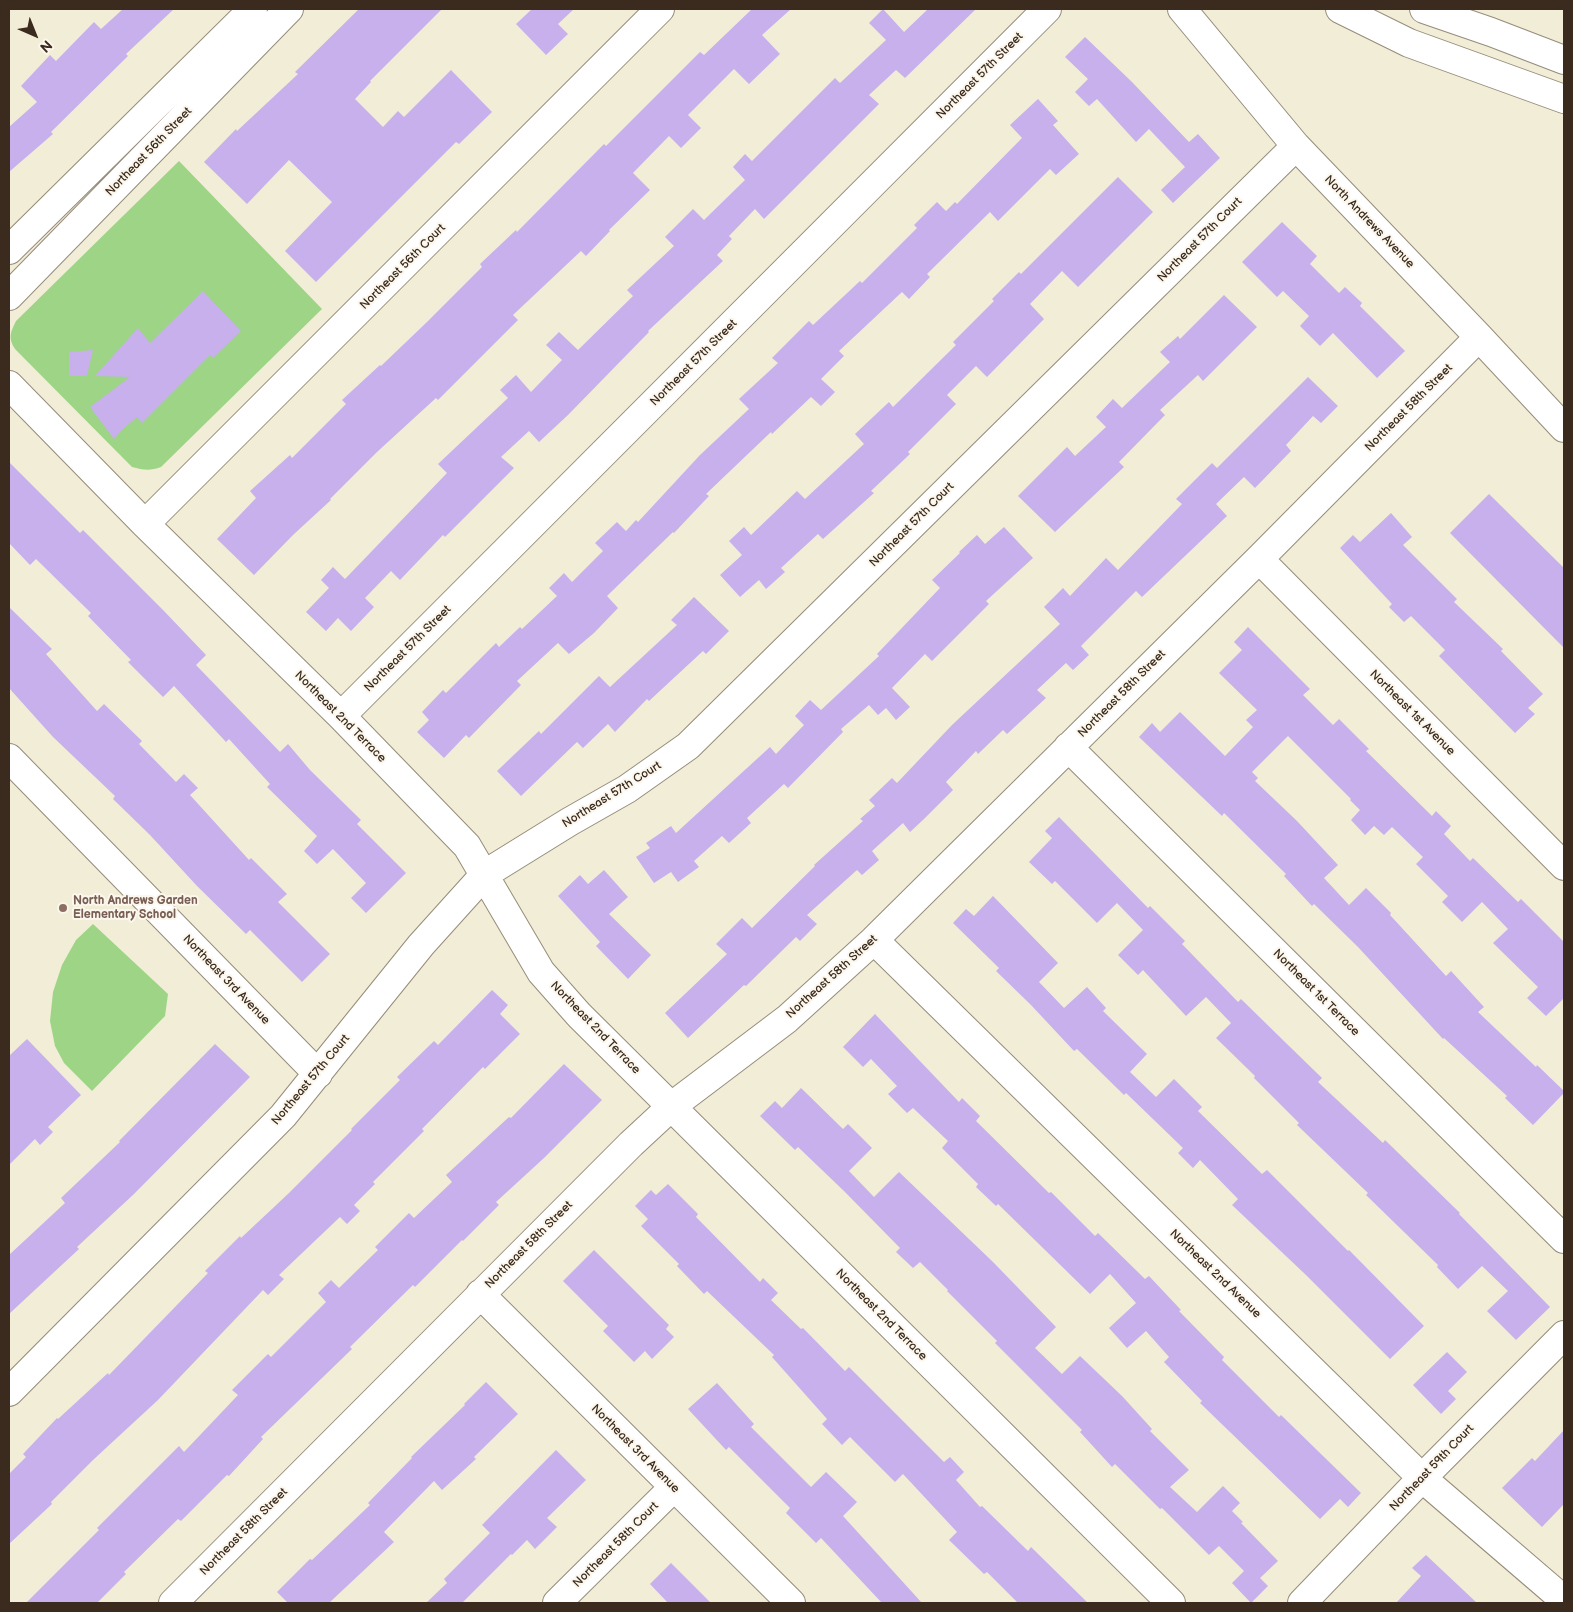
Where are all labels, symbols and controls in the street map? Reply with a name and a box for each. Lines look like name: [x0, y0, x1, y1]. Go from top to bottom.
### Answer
north arrow: [10, 10, 60, 60]
street label: Northeast 57th Street: [934, 30, 1026, 122]
text: N: [36, 36, 55, 56]
street label: Northeast 56th Street: [103, 105, 195, 199]
street label: North Andrews Avenue: [1321, 173, 1417, 271]
street label: Northeast 57th Court: [1155, 195, 1245, 285]
street label: Northeast 56th Court: [357, 221, 449, 313]
street label: Northeast 57th Street: [648, 317, 740, 409]
street label: Northeast 58th Street: [1362, 361, 1456, 455]
street label: Northeast 57th Court: [867, 480, 957, 570]
street label: Northeast 57th Street: [362, 603, 454, 695]
street label: Northeast 58th Street: [1075, 647, 1169, 741]
street label: Northeast 1st Avenue: [1366, 667, 1458, 759]
street label: Northeast 2nd Terrace: [291, 668, 389, 766]
street label: Northeast 57th Court: [560, 759, 664, 831]
place label: North Andrews Garden Elementary School: [73, 894, 198, 922]
marker: North Andrews Garden Elementary School: [57, 902, 69, 914]
street label: Northeast 3rd Avenue: [179, 932, 273, 1028]
street label: Northeast 58th Street: [783, 932, 881, 1022]
street label: Northeast 1st Terrace: [1270, 947, 1362, 1039]
street label: Northeast 2nd Terrace: [547, 979, 643, 1077]
street label: Northeast 57th Court: [269, 1032, 353, 1128]
street label: Northeast 58th Street: [482, 1198, 576, 1292]
street label: Northeast 2nd Avenue: [1166, 1227, 1264, 1321]
street label: Northeast 2nd Terrace: [832, 1266, 930, 1364]
street label: Northeast 3rd Avenue: [588, 1402, 682, 1496]
street label: Northeast 59th Court: [1387, 1422, 1477, 1514]
street label: Northeast 58th Street: [197, 1485, 291, 1579]
street label: Northeast 58th Court: [570, 1499, 662, 1591]

